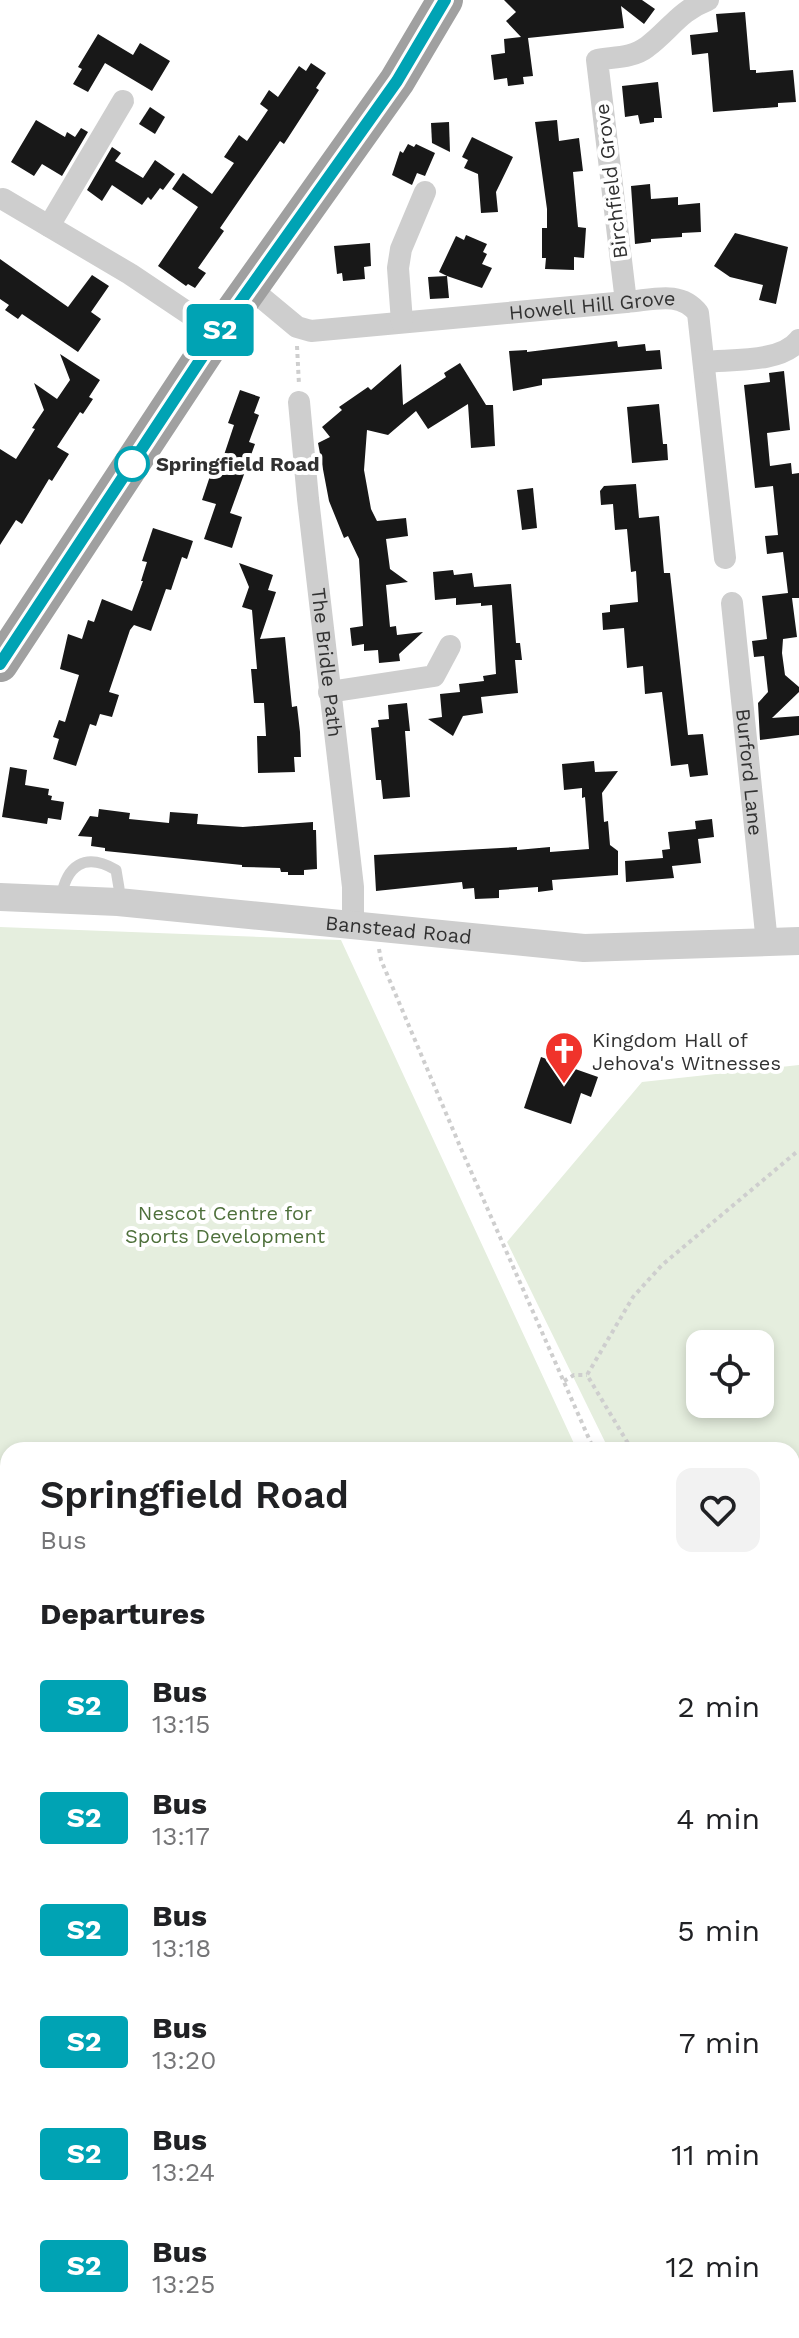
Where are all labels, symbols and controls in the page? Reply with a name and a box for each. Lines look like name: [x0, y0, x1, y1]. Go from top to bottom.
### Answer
street label: Birchfield Grove: [590, 102, 632, 260]
street label: Howell Hill Grove: [508, 286, 676, 325]
line badge: S2: [184, 304, 256, 356]
text: S2: [203, 313, 237, 346]
marker: Springfield Road: [115, 447, 149, 481]
place label: Springfield Road: [156, 452, 320, 476]
street label: The Bridle Path: [306, 587, 348, 738]
street label: Burford Lane: [731, 707, 768, 837]
street label: Banstead Road: [324, 911, 473, 949]
place label: Kingdom Hall of Jehova's Witnesses: [592, 1028, 781, 1075]
church icon: Kingdom Hall of Jehova's Witnesses: [543, 1030, 585, 1085]
park label: Nescot Centre for Sports Development: [125, 1201, 326, 1248]
map controls: [686, 1330, 774, 1418]
button: locate: [686, 1330, 774, 1418]
button: heart: [676, 1468, 760, 1552]
text: Springfield Road: [40, 1473, 349, 1517]
text: Bus: [40, 1525, 87, 1555]
text: Departures: [40, 1596, 205, 1631]
text: Bus: [152, 1674, 207, 1709]
text: S2: [67, 1689, 101, 1722]
text: 2 min: [677, 1689, 760, 1724]
text: 13:15: [152, 1709, 210, 1739]
text: Bus: [152, 1786, 207, 1821]
text: S2: [67, 1801, 101, 1834]
text: 4 min: [676, 1801, 760, 1836]
text: 13:17: [152, 1821, 210, 1851]
text: Bus: [152, 1898, 207, 1933]
text: S2: [67, 1913, 101, 1946]
text: 5 min: [677, 1913, 760, 1948]
text: 13:18: [152, 1933, 211, 1963]
text: Bus: [152, 2010, 207, 2045]
text: S2: [67, 2025, 101, 2058]
text: 7 min: [679, 2025, 760, 2060]
text: 13:20: [152, 2045, 216, 2075]
text: Bus: [152, 2122, 207, 2157]
text: S2: [67, 2137, 101, 2170]
text: 11 min: [671, 2137, 760, 2172]
text: 13:24: [152, 2157, 215, 2187]
text: Bus: [152, 2234, 207, 2269]
text: S2: [67, 2249, 101, 2282]
text: 12 min: [665, 2249, 760, 2284]
text: 13:25: [152, 2269, 215, 2299]

